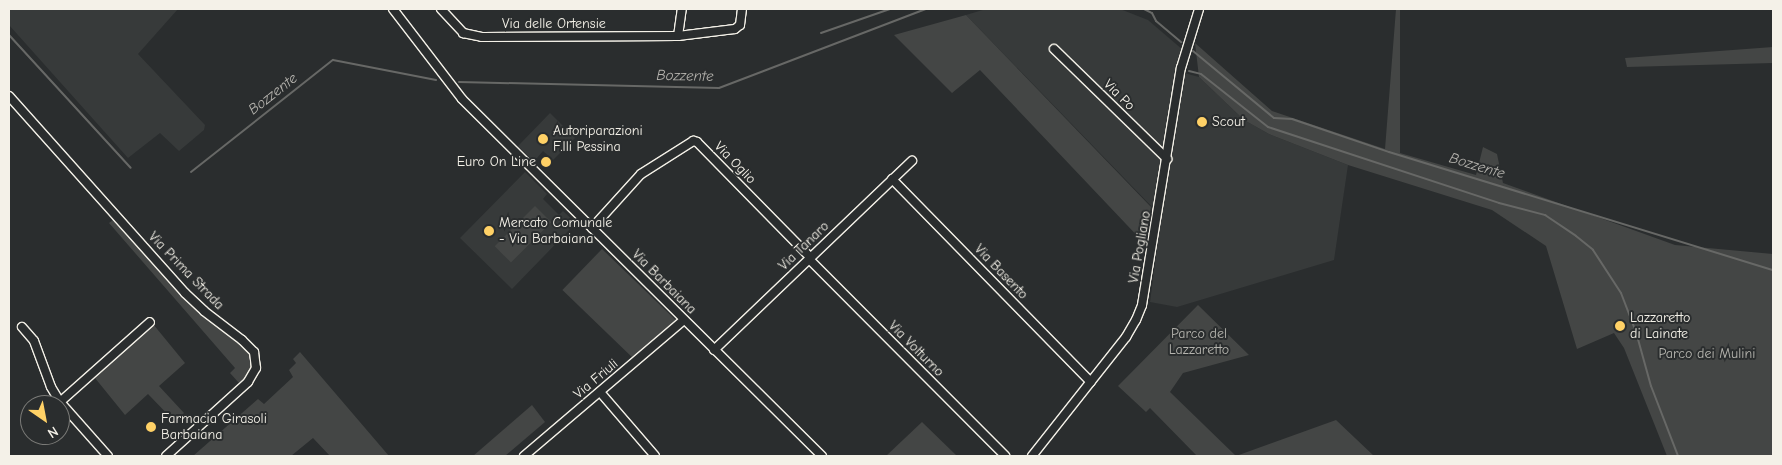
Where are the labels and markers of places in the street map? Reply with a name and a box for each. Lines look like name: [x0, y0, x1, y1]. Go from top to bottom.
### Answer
place label: Scout: [1212, 114, 1245, 130]
marker: Scout: [1196, 116, 1208, 128]
place label: Autoriparazioni F.lli Pessina: [553, 123, 643, 156]
marker: Autoriparazioni F.lli Pessina: [537, 133, 549, 145]
place label: Euro On Line: [457, 154, 536, 170]
marker: Euro On Line: [540, 156, 552, 168]
place label: Mercato Comunale - Via Barbaiana: [499, 215, 612, 248]
marker: Mercato Comunale - Via Barbaiana: [483, 225, 495, 237]
place label: Lazzaretto di Lainate: [1630, 310, 1690, 342]
marker: Lazzaretto di Lainate: [1614, 320, 1626, 332]
place label: Farmacia Girasoli Barbaiana: [161, 411, 267, 444]
marker: Farmacia Girasoli Barbaiana: [145, 421, 157, 433]

